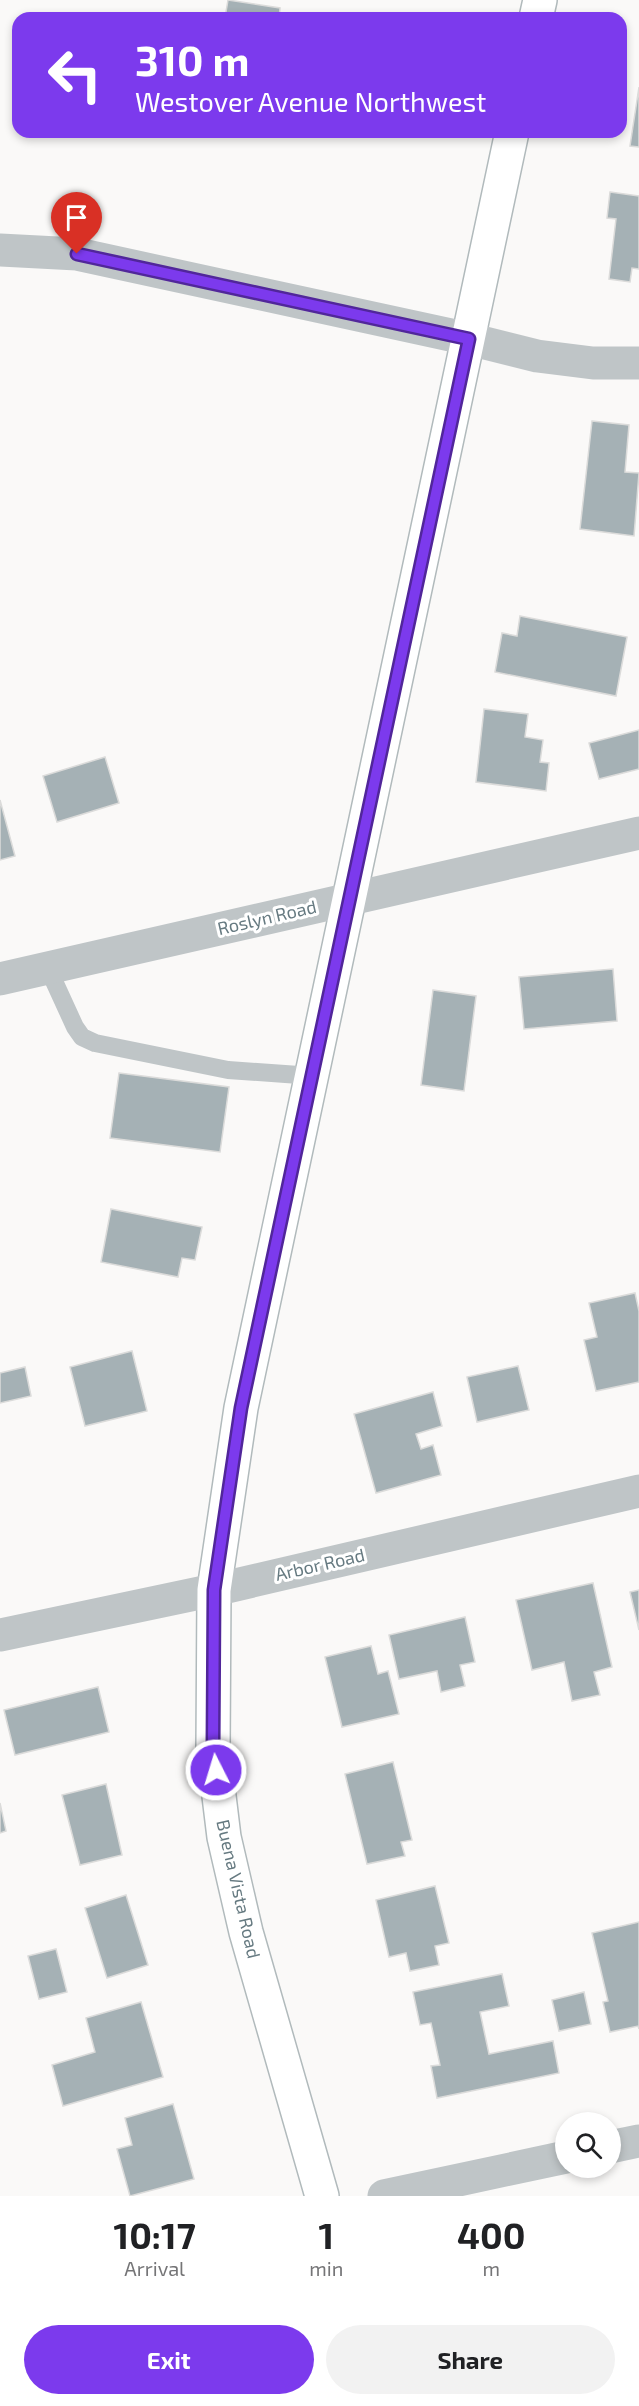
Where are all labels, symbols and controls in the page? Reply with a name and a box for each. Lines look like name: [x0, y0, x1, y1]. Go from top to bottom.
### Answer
text: 310 m: [135, 34, 250, 84]
icon: left: [36, 36, 114, 114]
text: Westover Avenue Northwest: [135, 85, 486, 117]
pin: [51, 192, 102, 254]
icon: arrive: [60, 201, 93, 234]
street label: Roslyn Road: [215, 895, 318, 939]
street label: Arbor Road: [273, 1543, 367, 1585]
position arrow: [184, 1738, 248, 1802]
street label: Buena Vista Road: [212, 1817, 266, 1960]
map controls: [555, 2112, 621, 2178]
button: search: [555, 2112, 621, 2178]
text: 10:17: [114, 2213, 196, 2256]
text: 1: [319, 2213, 334, 2256]
text: 400: [457, 2213, 525, 2256]
text: Arrival: [124, 2256, 185, 2280]
text: min: [309, 2256, 343, 2280]
text: m: [482, 2256, 500, 2280]
button: Exit: [24, 2325, 314, 2394]
button: Share: [326, 2325, 615, 2394]

